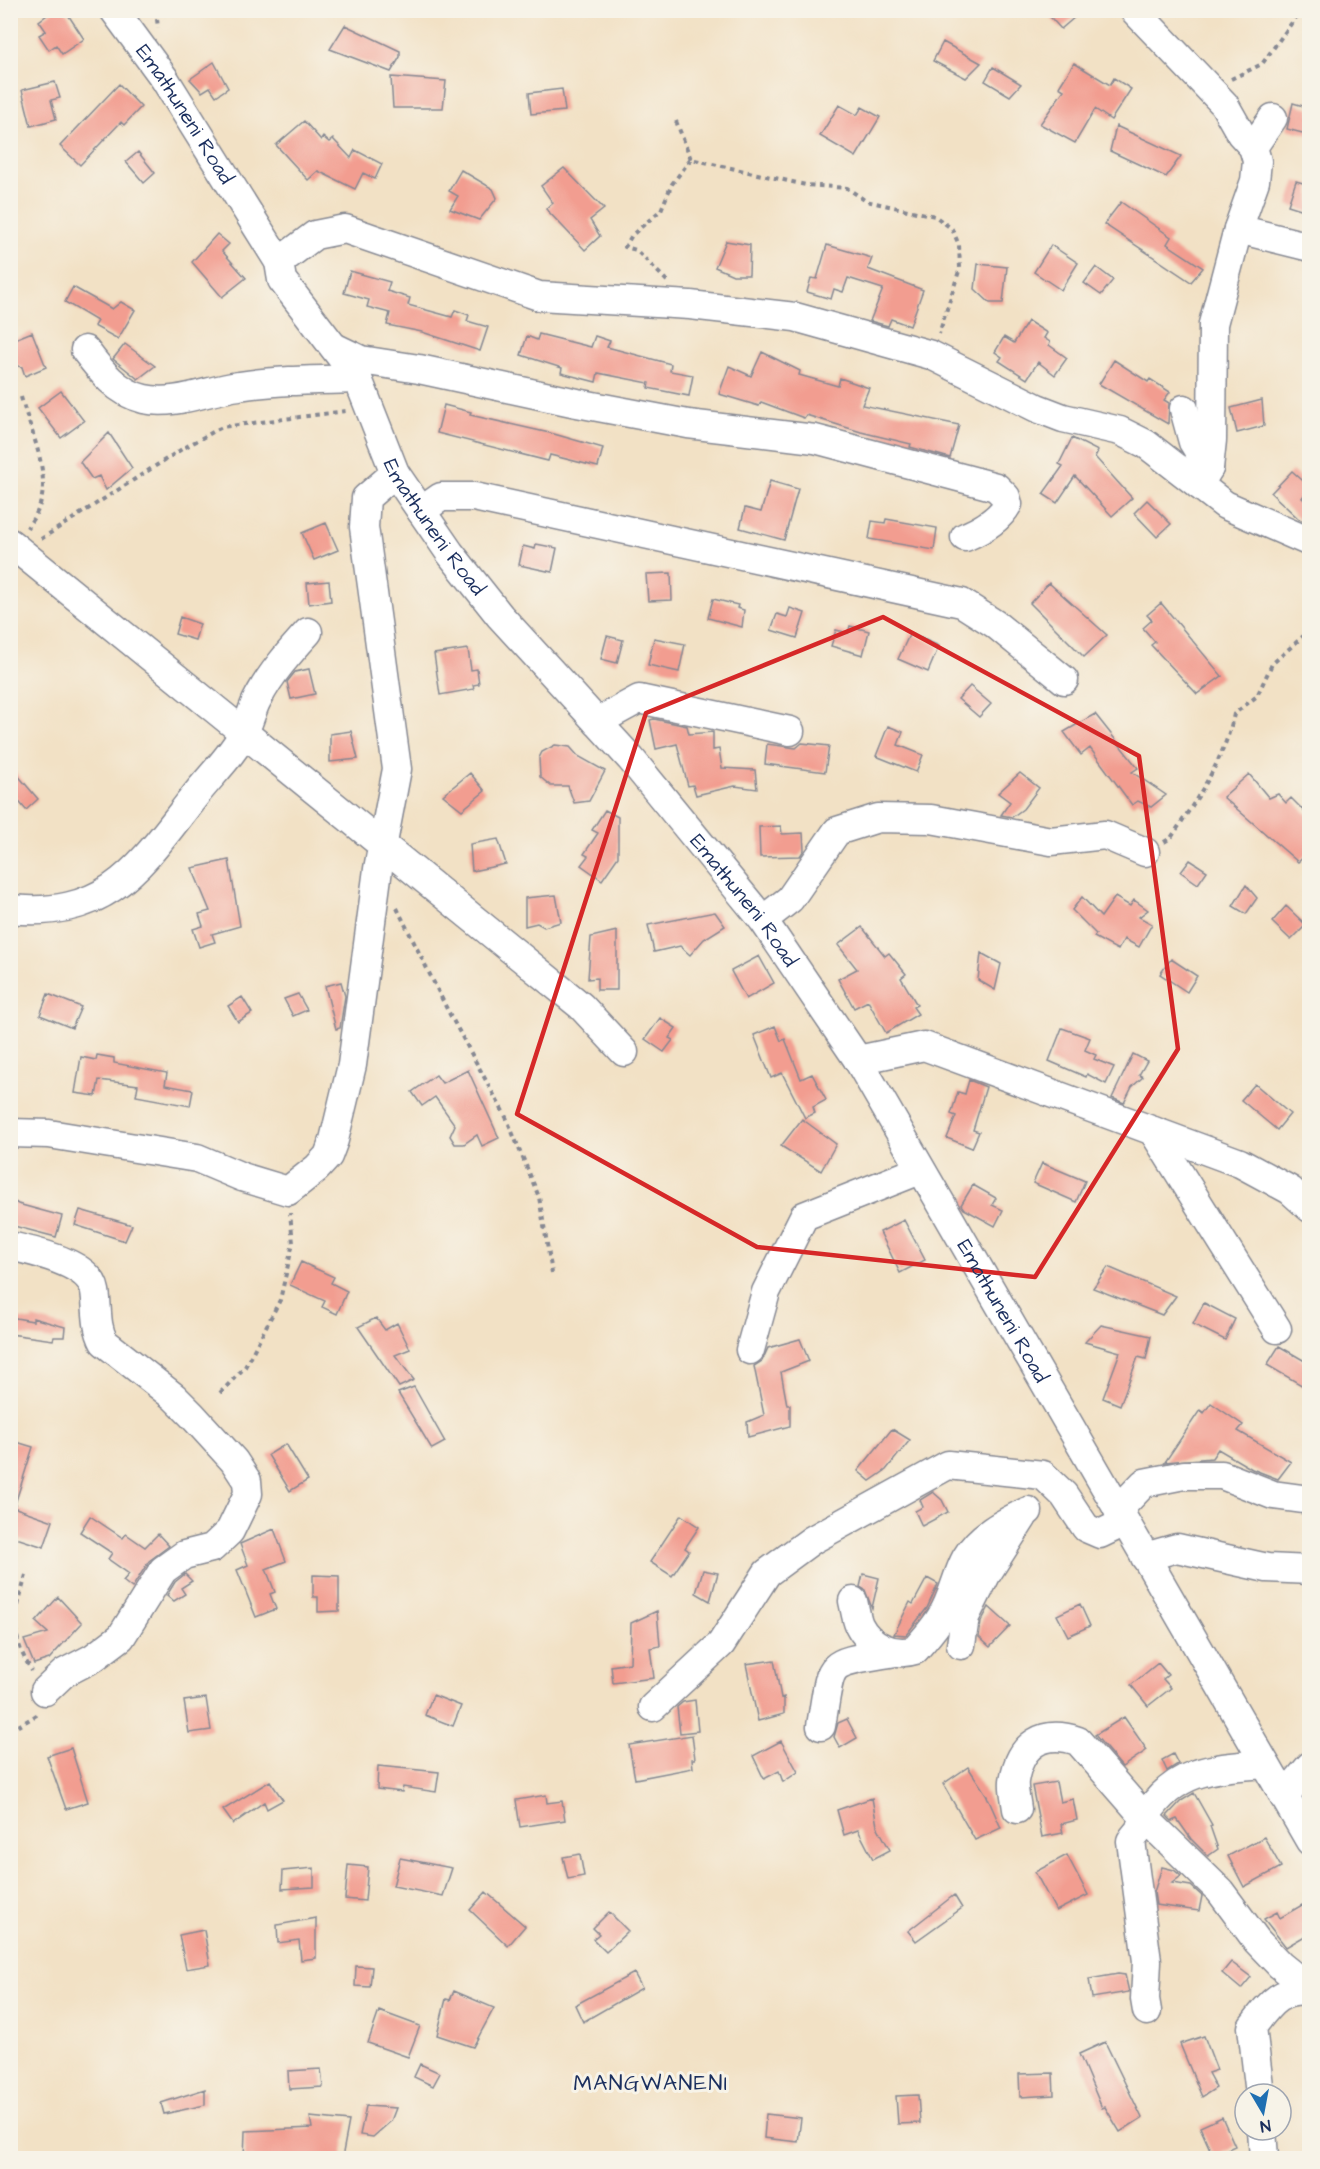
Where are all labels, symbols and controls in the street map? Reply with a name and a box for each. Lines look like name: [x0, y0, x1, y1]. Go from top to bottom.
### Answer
street label: Emathuneni Road: [129, 38, 241, 190]
street label: Emathuneni Road: [376, 455, 493, 601]
street label: Emathuneni Road: [683, 827, 805, 973]
street label: Emathuneni Road: [950, 1234, 1056, 1388]
district label: MANGWANENI: [573, 2068, 729, 2099]
north arrow: [1233, 2082, 1293, 2142]
text: N: [1259, 2114, 1272, 2137]

